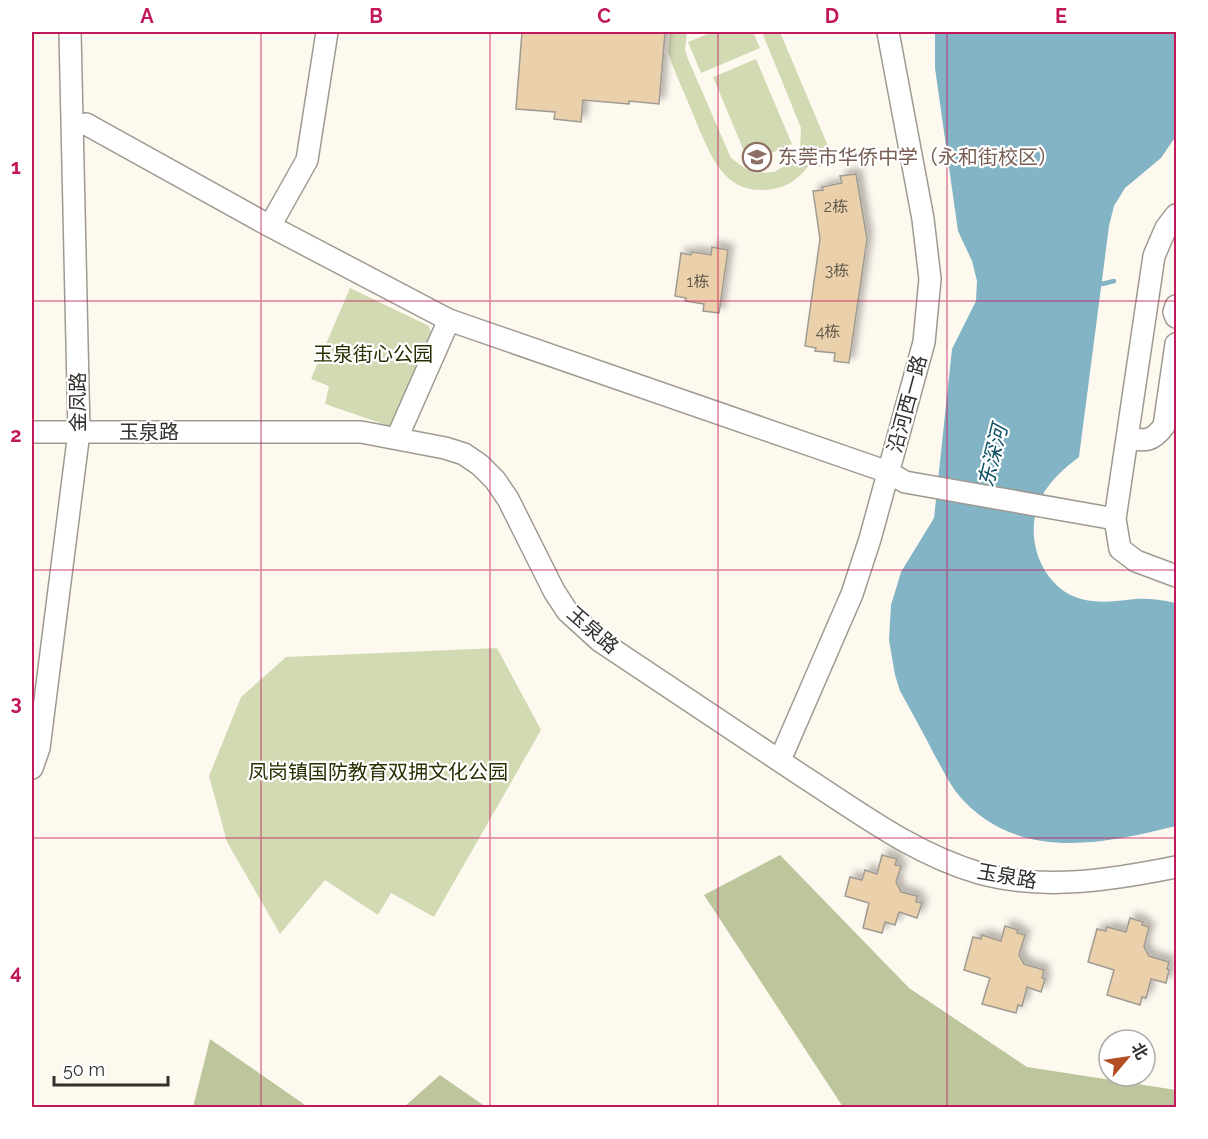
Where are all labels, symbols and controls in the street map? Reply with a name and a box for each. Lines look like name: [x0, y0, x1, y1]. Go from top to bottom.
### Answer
text: A: [140, 4, 154, 28]
text: B: [369, 4, 383, 28]
text: C: [597, 4, 611, 28]
text: D: [825, 4, 839, 28]
text: E: [1055, 4, 1067, 28]
school or university icon: 东莞市华侨中学（永和街校区）: [741, 141, 773, 173]
place label: 东莞市华侨中学（永和街校区）: [778, 145, 1058, 169]
text: 1: [11, 155, 21, 179]
house number: 2栋: [824, 197, 848, 216]
house number: 3栋: [825, 261, 849, 280]
house number: 1栋: [687, 272, 709, 291]
house number: 4栋: [816, 322, 840, 341]
park label: 玉泉街心公园: [313, 342, 433, 366]
street label: 沿河西一路: [882, 353, 932, 455]
street label: 金凤路: [66, 372, 90, 432]
water label: 东深河: [973, 418, 1013, 489]
street label: 玉泉路: [119, 420, 179, 444]
text: 2: [10, 423, 22, 447]
street label: 玉泉路: [562, 601, 624, 659]
text: 3: [10, 691, 22, 715]
park label: 凤岗镇国防教育双拥文化公园: [248, 760, 508, 784]
street label: 玉泉路: [975, 859, 1039, 893]
text: 4: [10, 960, 22, 984]
north arrow: [1097, 1028, 1157, 1088]
text: 北: [1127, 1039, 1152, 1063]
scale bar: [54, 1049, 168, 1087]
text: 50 m: [63, 1059, 105, 1080]

